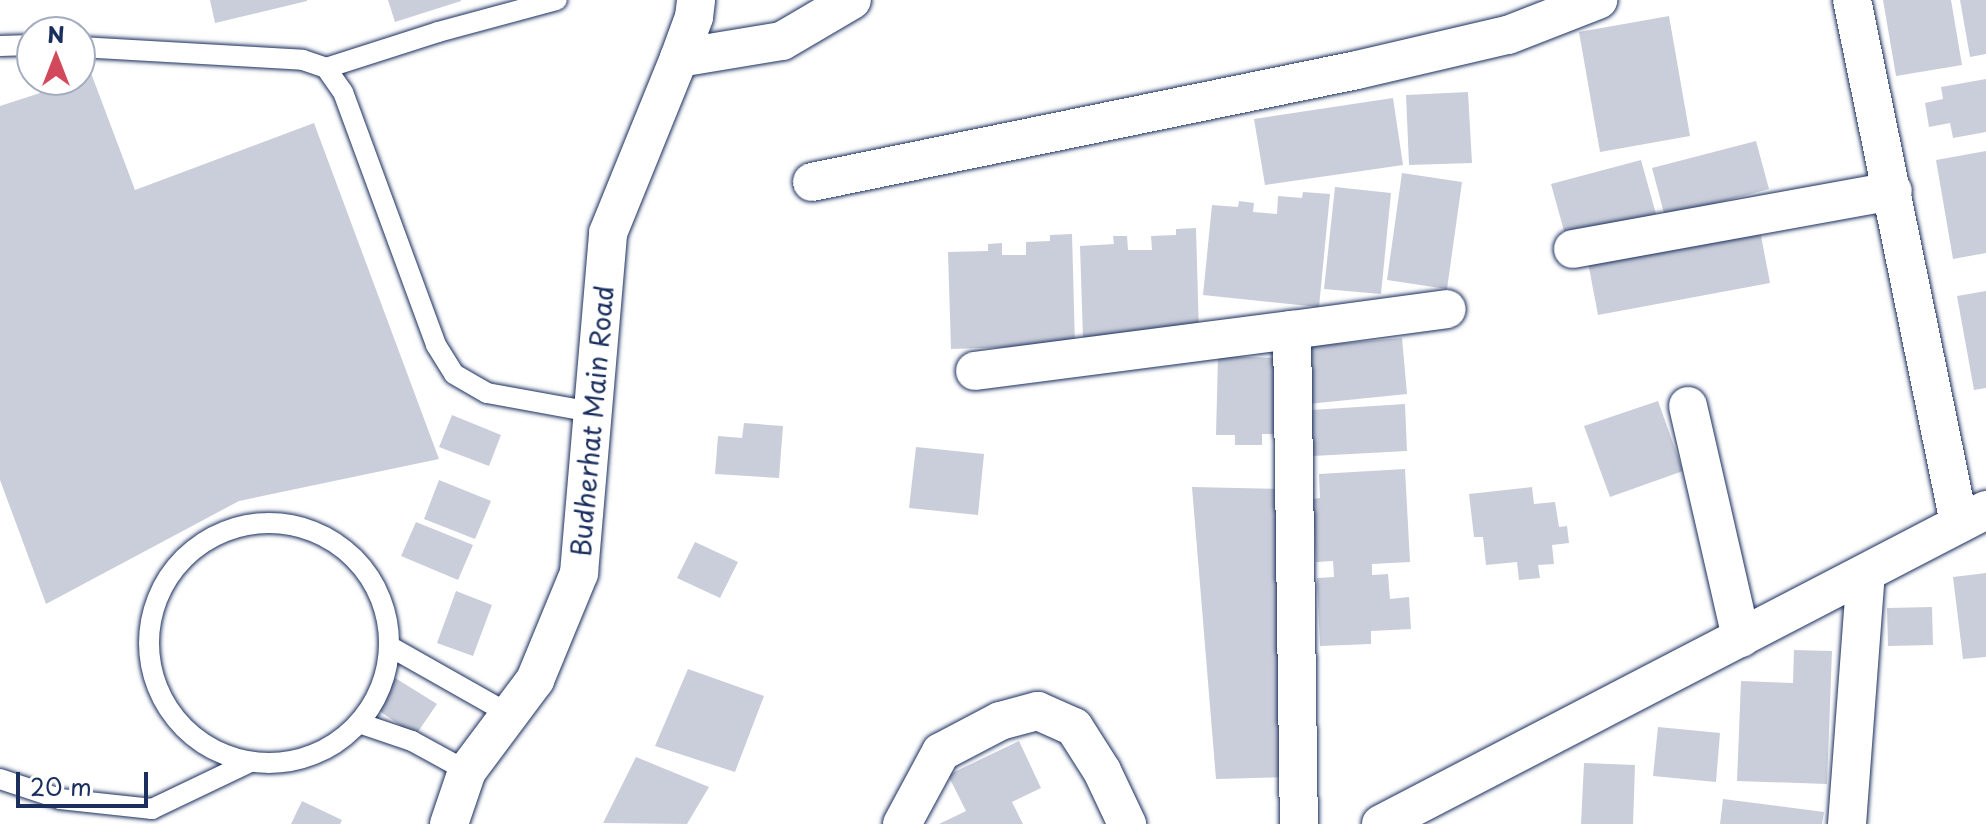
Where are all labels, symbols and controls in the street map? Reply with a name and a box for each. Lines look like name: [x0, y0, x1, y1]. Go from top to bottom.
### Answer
north arrow: [16, 16, 96, 96]
text: N: [47, 17, 65, 50]
street label: Budherhat Main Road: [564, 283, 620, 559]
scale bar: [20, 756, 152, 806]
text: 20 m: [30, 768, 92, 804]

